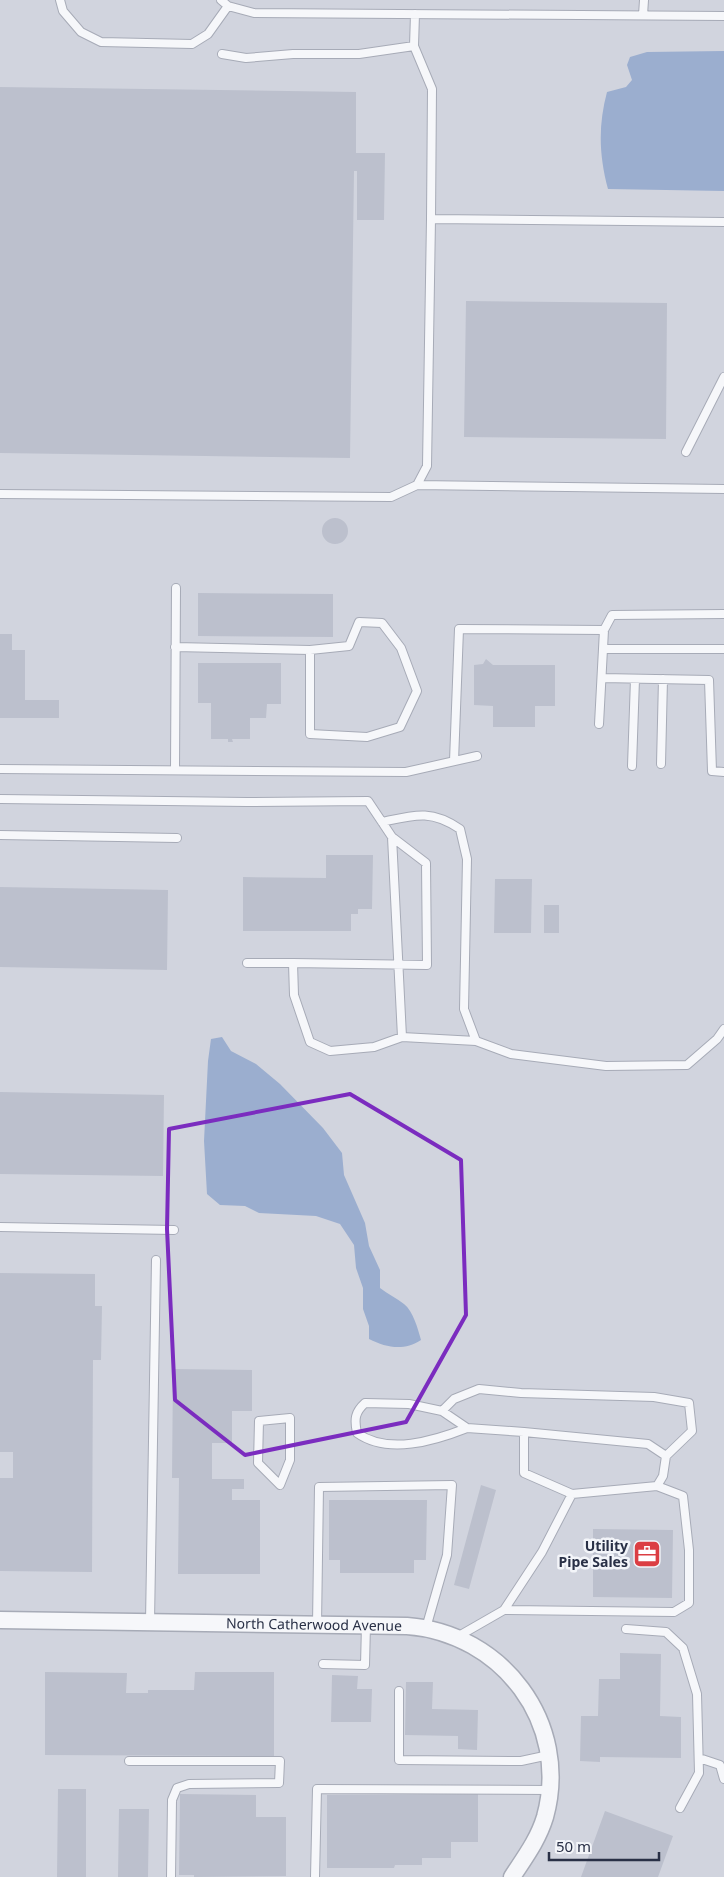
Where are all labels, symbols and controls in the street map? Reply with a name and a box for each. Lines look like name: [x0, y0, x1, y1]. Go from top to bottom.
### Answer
place label: Utility Pipe Sales: [559, 1536, 628, 1571]
office icon: Utility Pipe Sales: [632, 1539, 662, 1569]
street label: North Catherwood Avenue: [226, 1613, 402, 1635]
scale bar: [549, 1830, 659, 1862]
text: 50 m: [556, 1836, 591, 1856]

